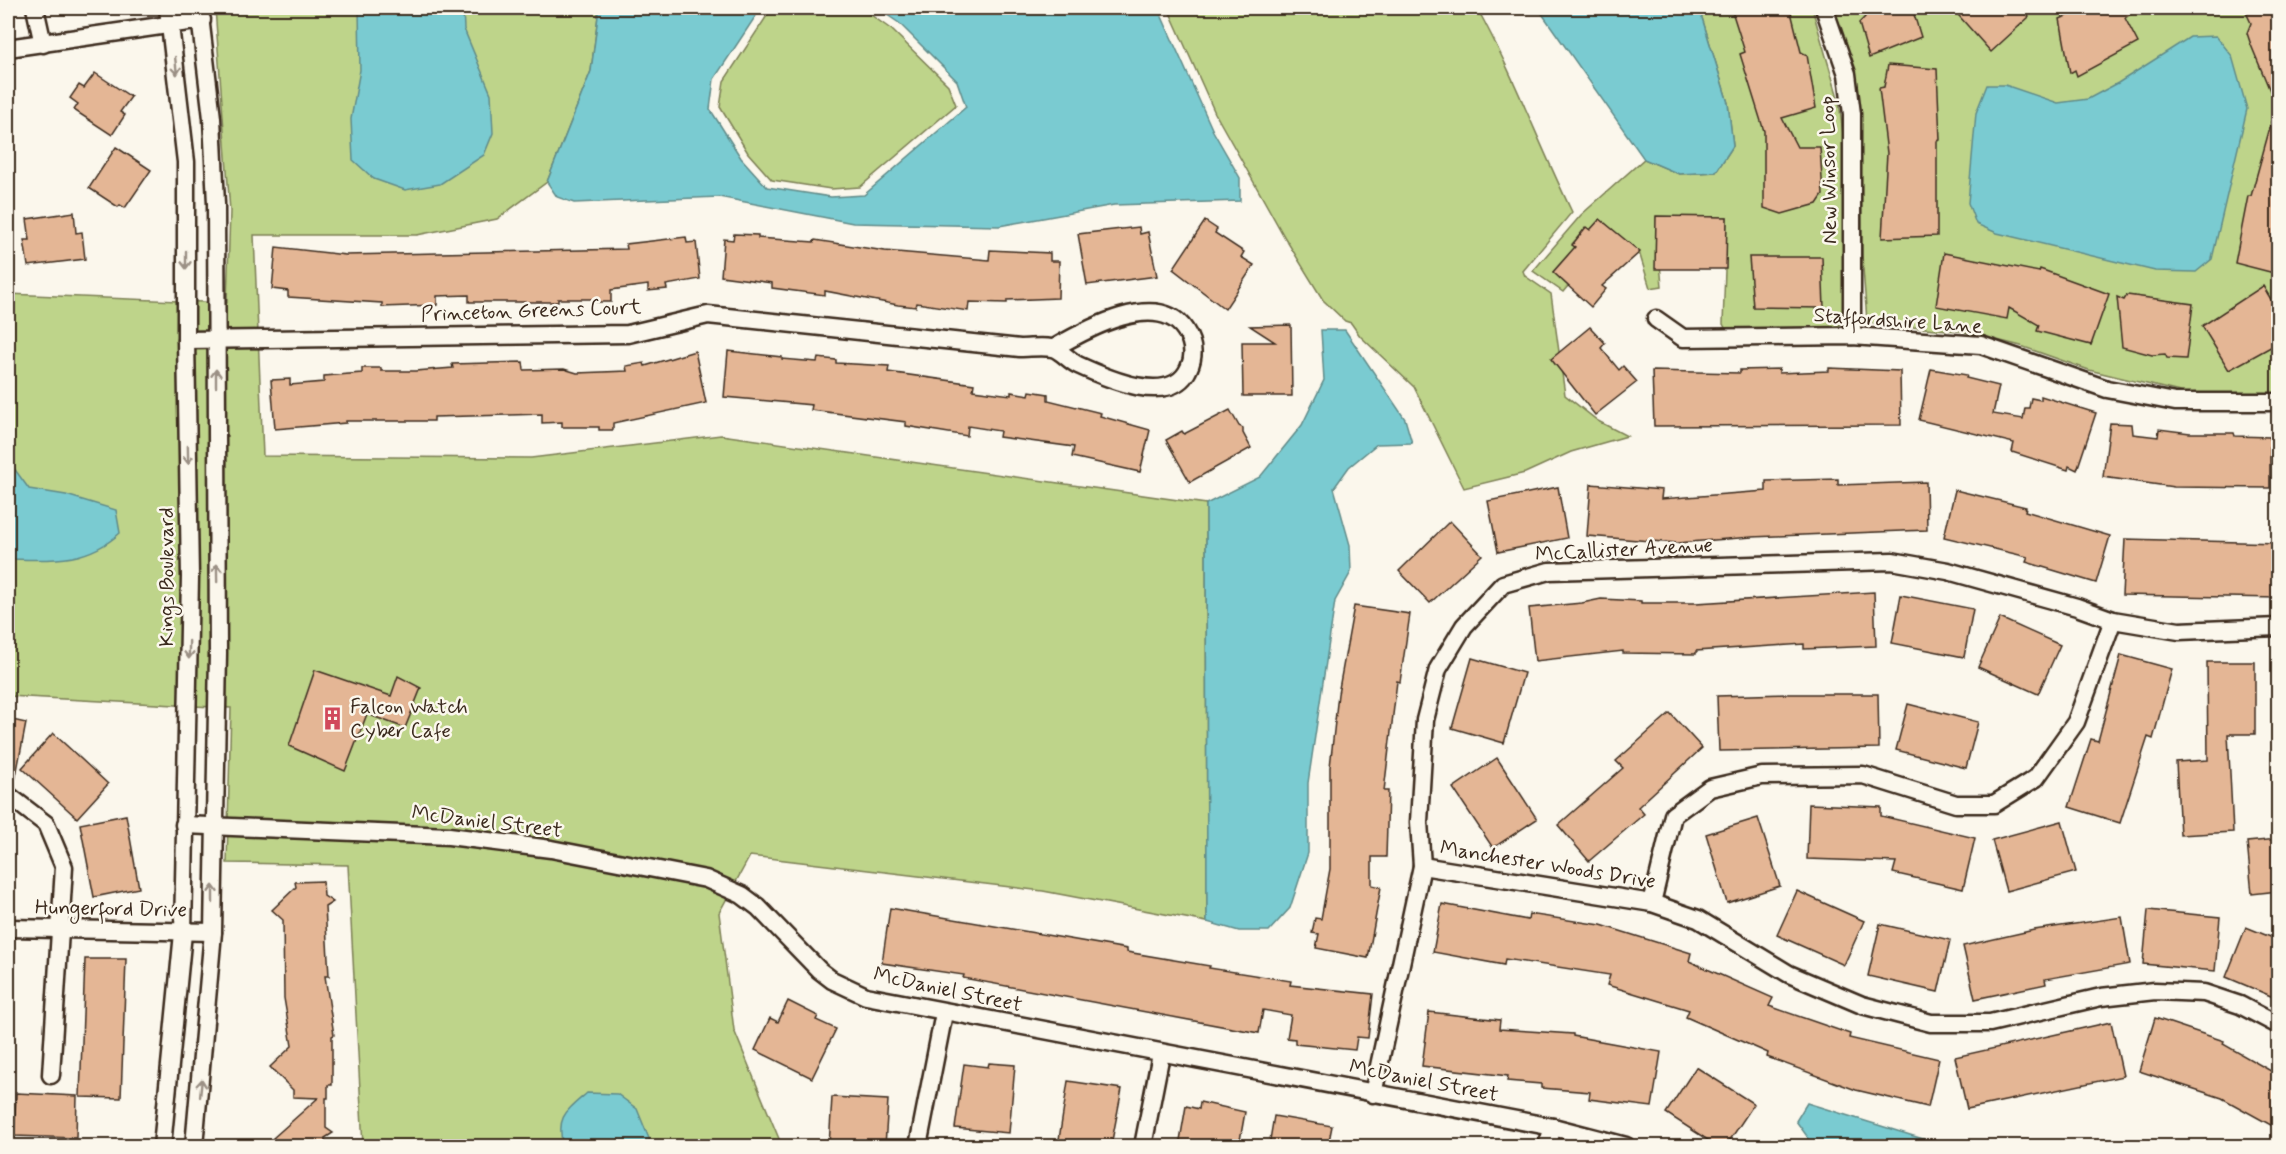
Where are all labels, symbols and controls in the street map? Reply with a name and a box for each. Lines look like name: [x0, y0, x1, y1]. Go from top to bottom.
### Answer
one-way arrow: [170, 55, 181, 75]
street label: New Winsor Loop: [1814, 96, 1844, 244]
one-way arrow: [180, 249, 192, 269]
street label: Princeton Greens Court: [420, 293, 642, 329]
street label: Staffordshire Lane: [1813, 301, 1983, 343]
one-way arrow: [210, 368, 222, 388]
one-way arrow: [182, 444, 194, 464]
street label: Kings Boulevard: [153, 507, 182, 647]
street label: McCallister Avenue: [1534, 531, 1714, 569]
one-way arrow: [211, 563, 223, 583]
one-way arrow: [183, 639, 194, 659]
place label: Falcon Watch Cyber Cafe: [350, 693, 468, 745]
building icon: Falcon Watch Cyber Cafe: [319, 705, 345, 731]
street label: McDaniel Street: [410, 799, 564, 845]
street label: Manchester Woods Drive: [1438, 834, 1658, 896]
one-way arrow: [207, 884, 219, 904]
street label: Hungerford Drive: [35, 894, 187, 926]
street label: McDaniel Street: [871, 961, 1025, 1019]
street label: McDaniel Street: [1347, 1053, 1501, 1109]
one-way arrow: [196, 1079, 207, 1099]

